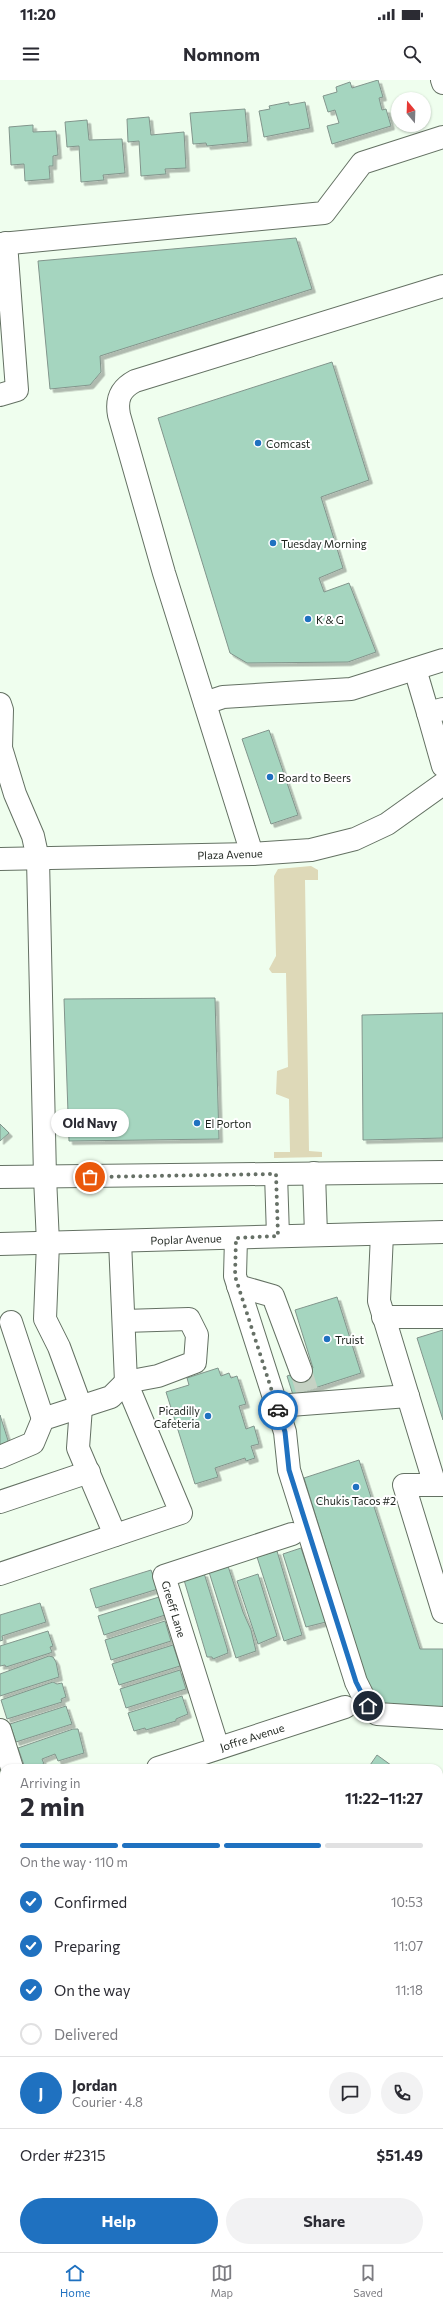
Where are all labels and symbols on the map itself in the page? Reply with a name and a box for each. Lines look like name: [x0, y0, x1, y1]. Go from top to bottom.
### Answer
north arrow: [391, 92, 431, 132]
place label: Comcast: [266, 437, 311, 450]
marker: Comcast: [253, 438, 263, 448]
place label: Tuesday Morning: [281, 537, 367, 550]
marker: Tuesday Morning: [268, 538, 278, 548]
place label: K & G: [316, 613, 344, 626]
marker: K & G: [303, 614, 313, 624]
place label: Board to Beers: [278, 771, 351, 784]
marker: Board to Beers: [265, 772, 275, 782]
street label: Plaza Avenue: [197, 846, 263, 862]
callout: Old Navy: [51, 1109, 129, 1137]
place label: El Porton: [205, 1117, 251, 1130]
marker: El Porton: [192, 1118, 202, 1128]
pin: [73, 1160, 107, 1194]
street label: Poplar Avenue: [150, 1231, 222, 1247]
place label: Truist: [335, 1333, 364, 1346]
marker: Truist: [322, 1334, 332, 1344]
courier: [258, 1390, 298, 1430]
place label: Picadilly Cafeteria: [154, 1404, 200, 1430]
marker: Picadilly Cafeteria: [203, 1411, 213, 1421]
marker: Chukis Tacos #2: [351, 1482, 361, 1492]
place label: Chukis Tacos #2: [316, 1494, 396, 1507]
street label: Greeff Lane: [159, 1579, 189, 1639]
pin: [351, 1689, 385, 1723]
street label: Joffre Avenue: [218, 1720, 286, 1754]

